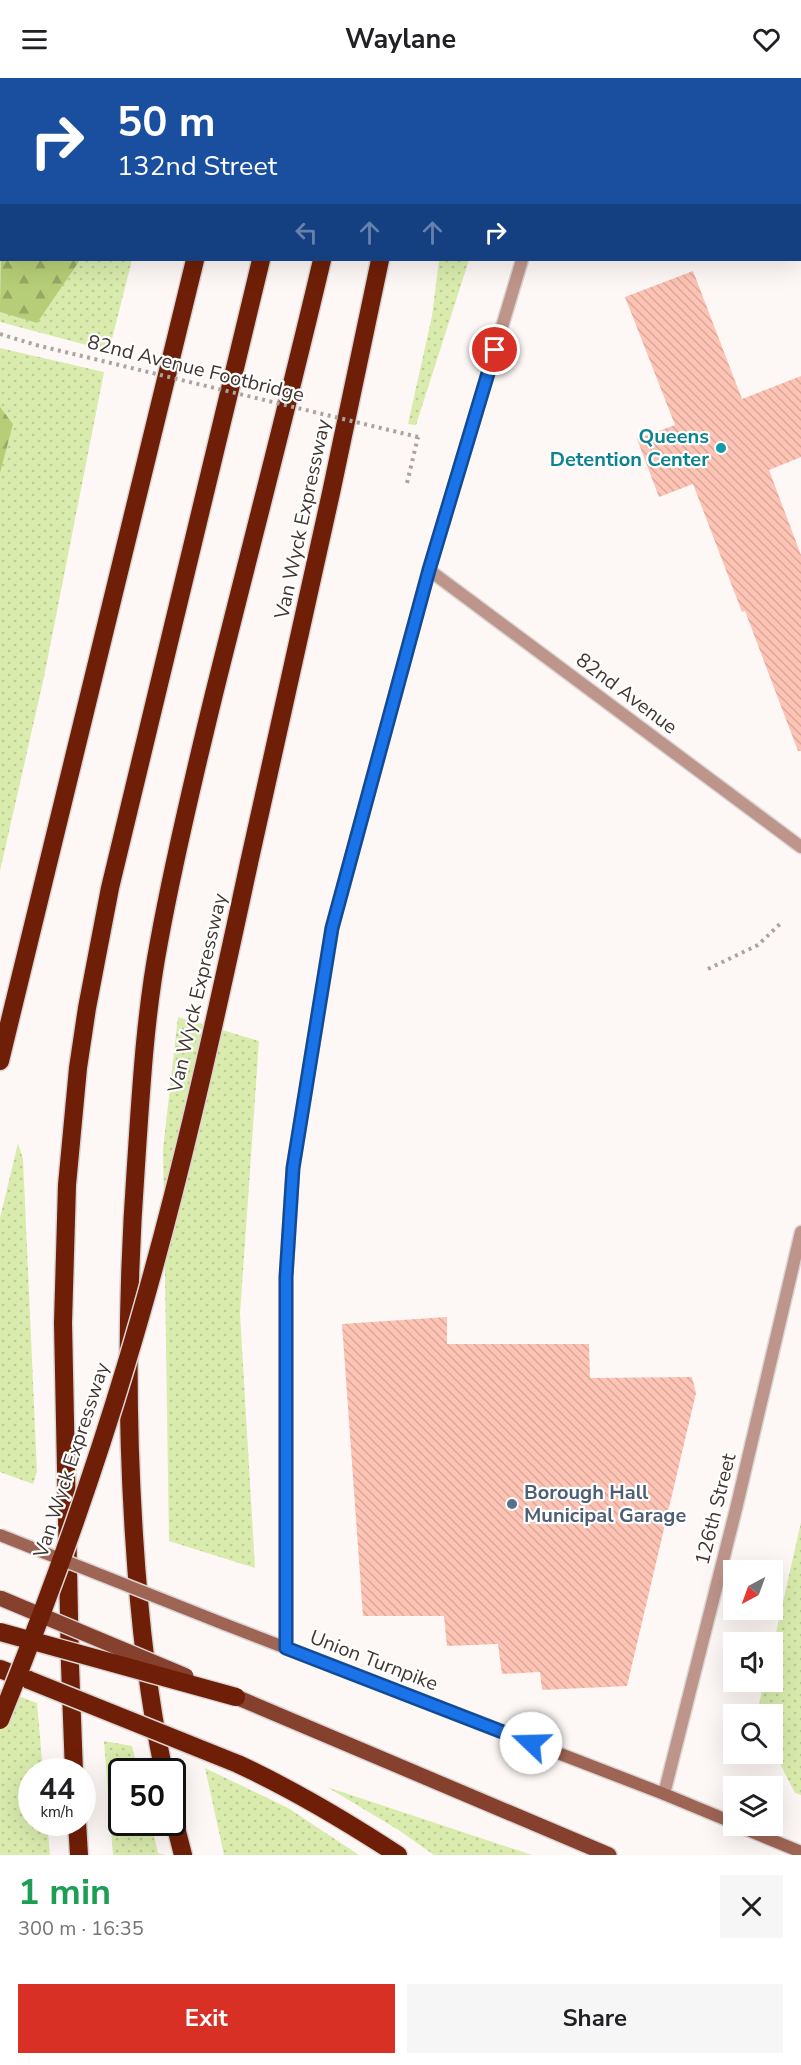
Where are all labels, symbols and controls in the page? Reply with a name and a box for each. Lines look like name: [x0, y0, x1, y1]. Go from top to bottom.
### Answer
text: Waylane: [345, 21, 456, 58]
icon: menu: [18, 23, 51, 56]
icon: heart: [750, 23, 783, 56]
text: 50 m: [117, 94, 216, 151]
icon: right: [18, 102, 96, 180]
text: 132nd Street: [117, 148, 277, 185]
icon: left: [290, 216, 323, 249]
icon: ahead: [353, 216, 386, 249]
icon: ahead: [416, 216, 449, 249]
icon: right: [479, 216, 512, 249]
pin: [469, 324, 520, 375]
street label: 82nd Avenue Footbridge: [85, 328, 307, 409]
icon: arrive: [478, 333, 511, 366]
street label: Van Wyck Expressway: [268, 416, 337, 622]
place label: Queens Detention Center: [550, 423, 709, 473]
marker: Queens Detention Center: [714, 441, 728, 455]
street label: 82nd Avenue: [571, 646, 683, 740]
street label: Van Wyck Expressway: [161, 890, 234, 1096]
street label: Van Wyck Expressway: [27, 1358, 116, 1562]
street label: 126th Street: [689, 1450, 743, 1568]
place label: Borough Hall Municipal Garage: [524, 1479, 686, 1529]
marker: Borough Hall Municipal Garage: [505, 1497, 519, 1511]
north arrow: [723, 1560, 783, 1620]
map controls: [723, 1560, 783, 1836]
street label: Union Turnpike: [306, 1624, 442, 1697]
button: sound: [723, 1632, 783, 1692]
button: search: [723, 1704, 783, 1764]
position arrow: [499, 1711, 563, 1775]
speed limit sign: 50: [108, 1758, 186, 1836]
text: 44: [39, 1769, 75, 1810]
button: layers: [723, 1776, 783, 1836]
text: km/h: [40, 1802, 74, 1822]
text: 1 min: [18, 1868, 111, 1917]
button: close: [720, 1875, 783, 1938]
text: 300 m · 16:35: [18, 1915, 144, 1942]
button: Exit: [18, 1984, 395, 2053]
button: Share: [407, 1984, 783, 2053]

